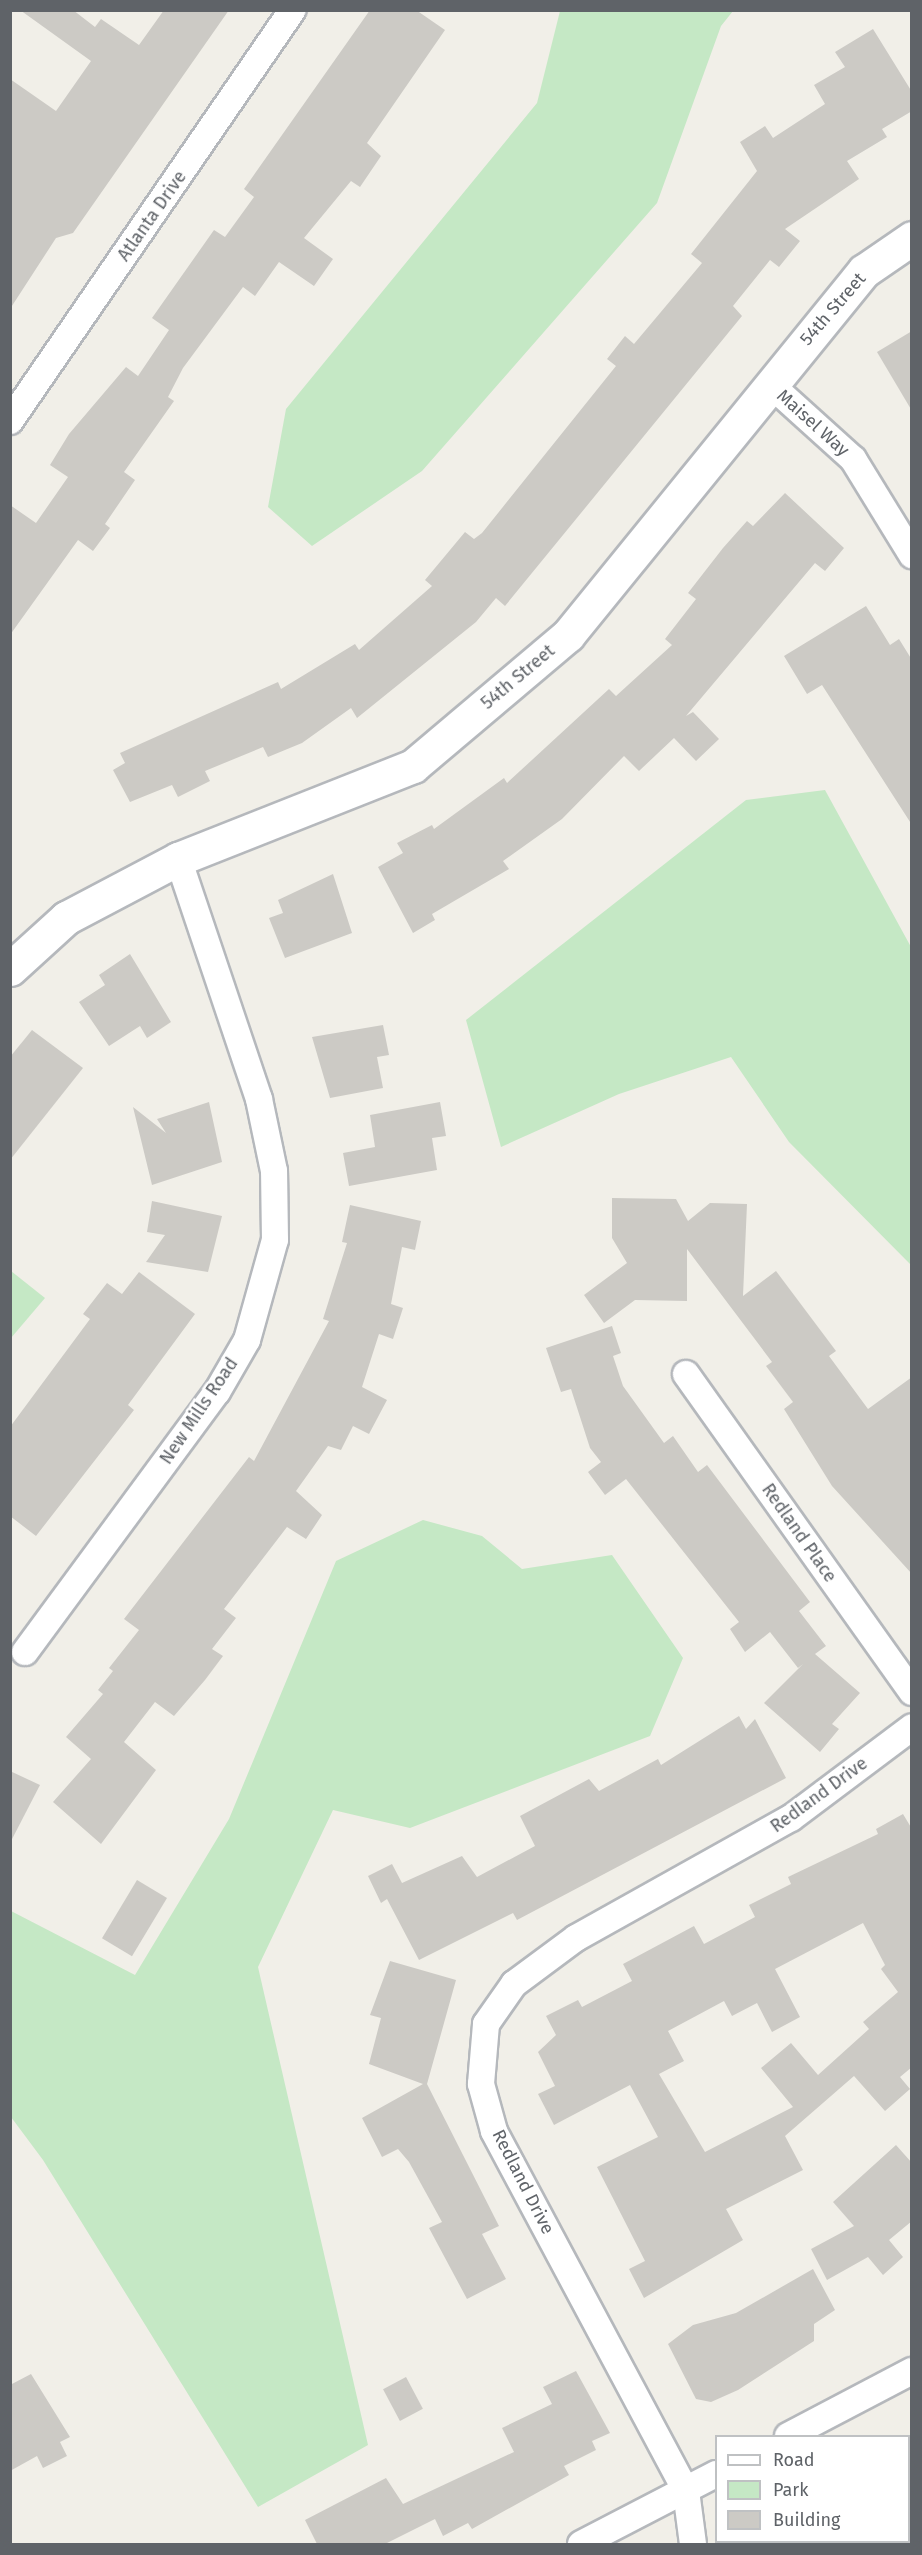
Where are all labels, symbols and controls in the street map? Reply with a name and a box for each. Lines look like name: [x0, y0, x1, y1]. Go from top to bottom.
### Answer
street label: Atlanta Drive: [113, 167, 191, 265]
street label: 54th Street: [796, 268, 870, 350]
street label: Maisel Way: [772, 385, 854, 461]
street label: 54th Street: [477, 640, 559, 714]
street label: New Mills Road: [155, 1354, 243, 1468]
street label: Redland Place: [757, 1479, 841, 1587]
street label: Redland Drive: [766, 1753, 872, 1837]
street label: Redland Drive: [487, 2126, 559, 2238]
legend: [715, 2435, 910, 2543]
text: Road: [773, 2449, 815, 2471]
text: Park: [773, 2479, 808, 2501]
text: Building: [773, 2509, 840, 2531]

